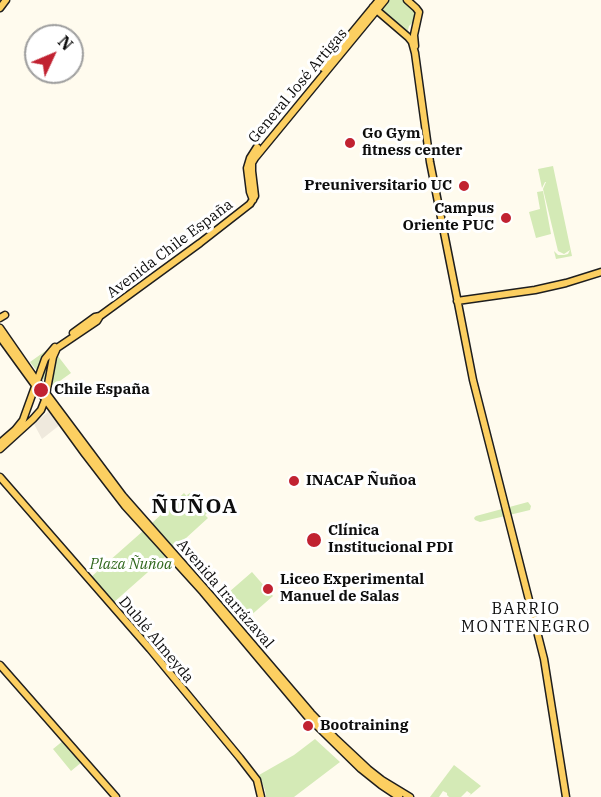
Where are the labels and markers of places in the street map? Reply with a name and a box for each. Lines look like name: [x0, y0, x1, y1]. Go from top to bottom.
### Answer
place label: Go Gym fitness center: [362, 125, 462, 160]
marker: Go Gym fitness center: [343, 136, 357, 150]
place label: Preuniversitario UC: [304, 177, 452, 195]
marker: Preuniversitario UC: [457, 179, 471, 193]
place label: Campus Oriente PUC: [402, 200, 494, 235]
marker: Campus Oriente PUC: [499, 211, 513, 225]
marker: Chile España: [32, 381, 50, 399]
place label: Chile España: [54, 381, 150, 399]
place label: INACAP Ñuñoa: [306, 472, 416, 490]
marker: INACAP Ñuñoa: [287, 474, 301, 488]
place label: Clínica Institucional PDI: [328, 522, 453, 557]
marker: Clínica Institucional PDI: [305, 531, 323, 549]
place label: Liceo Experimental Manuel de Salas: [280, 571, 424, 606]
marker: Liceo Experimental Manuel de Salas: [261, 582, 275, 596]
place label: Bootraining: [320, 717, 408, 735]
marker: Bootraining: [301, 719, 315, 733]

